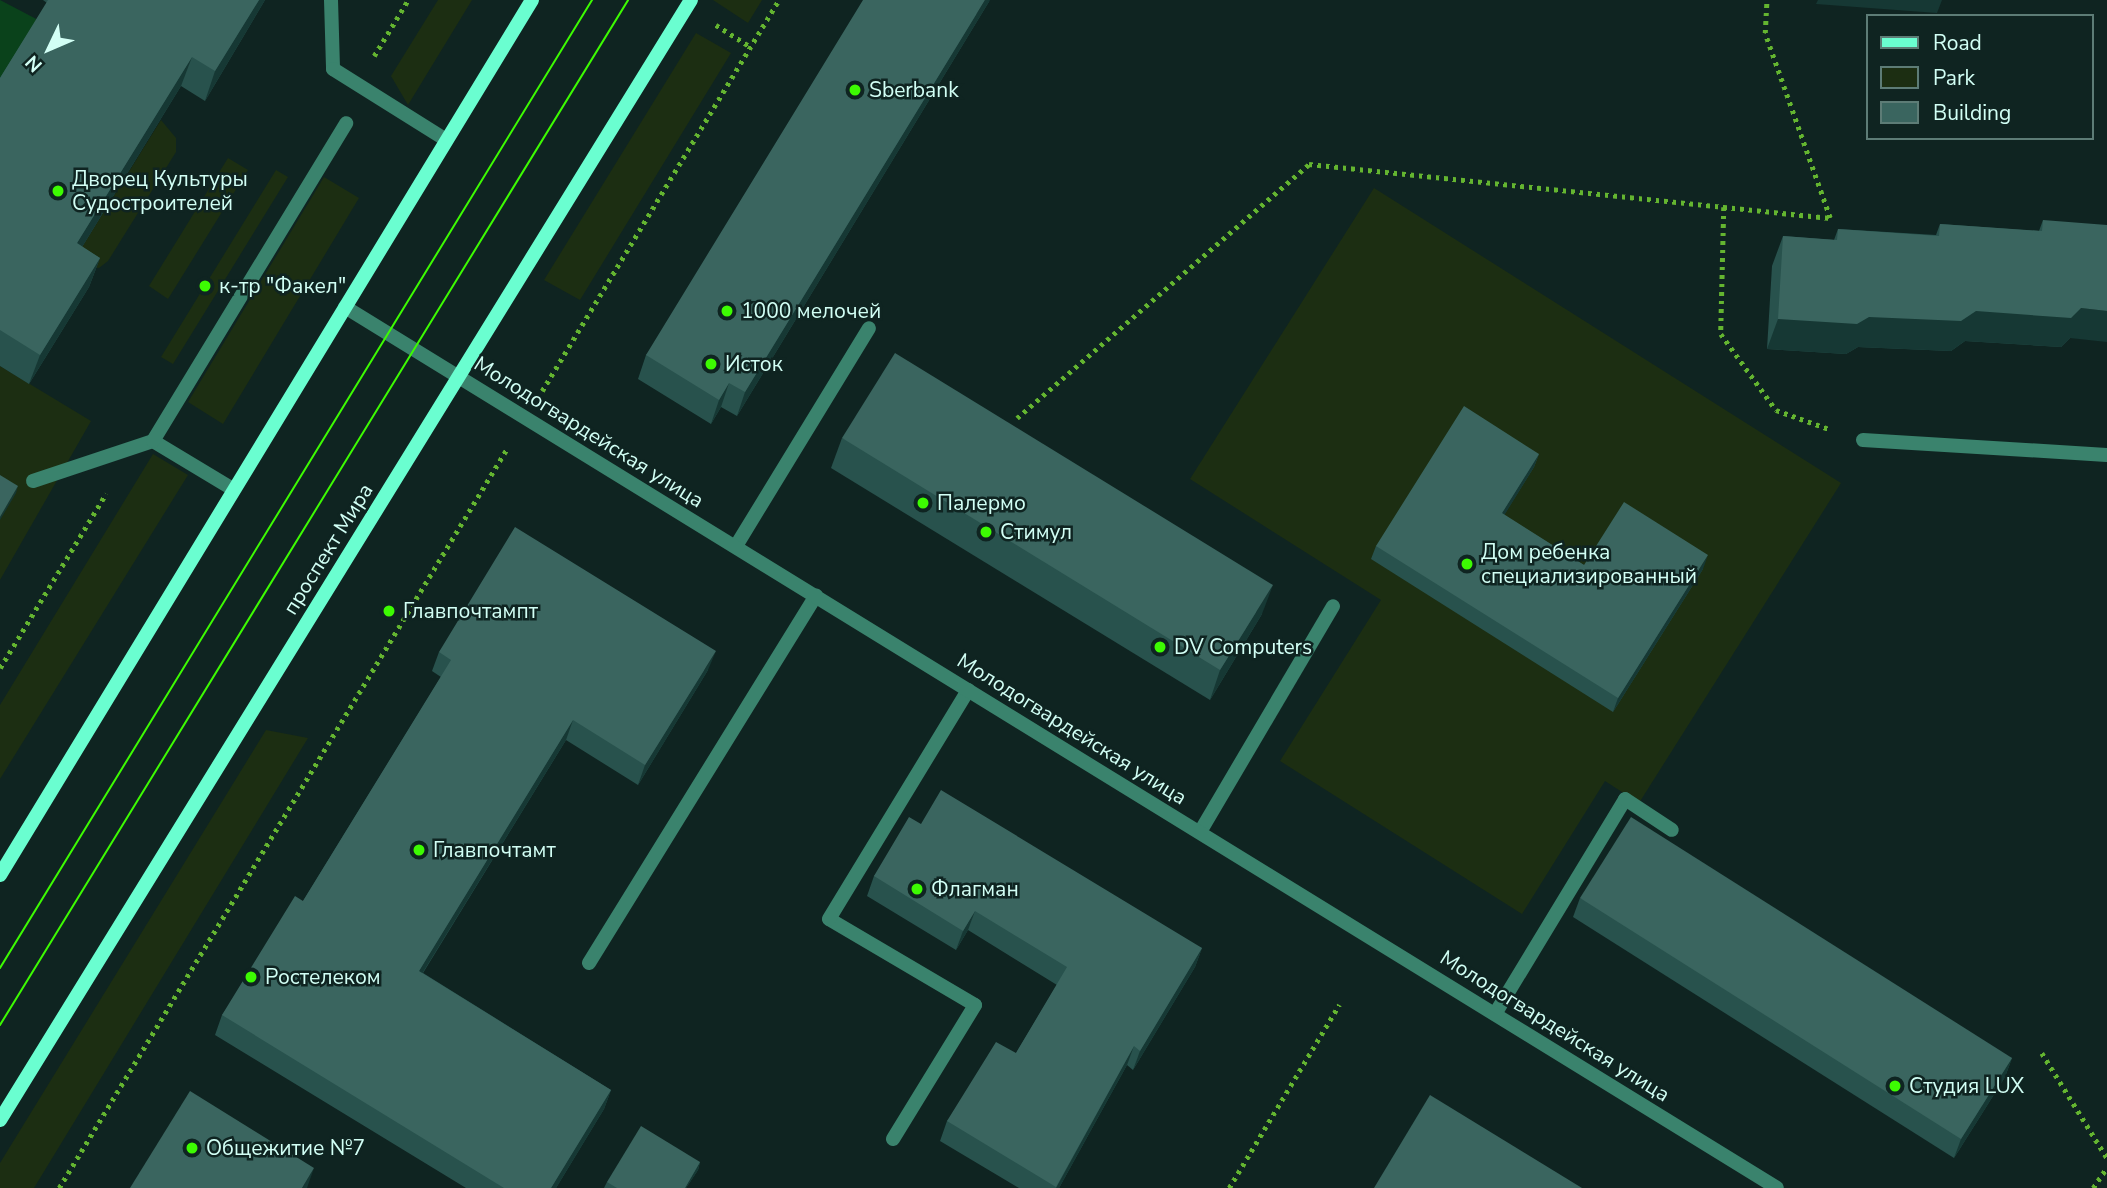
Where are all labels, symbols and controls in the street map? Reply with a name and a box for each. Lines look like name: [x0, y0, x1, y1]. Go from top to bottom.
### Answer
north arrow: [14, 14, 84, 84]
legend: [1866, 14, 2093, 140]
text: Road: [1933, 29, 1982, 57]
text: N: [20, 49, 48, 78]
text: Park: [1933, 64, 1975, 92]
place label: Sberbank: [869, 77, 959, 103]
marker: Sberbank: [847, 82, 863, 98]
text: Building: [1933, 99, 2011, 127]
place label: Дворец Культуры Судостроителей: [72, 166, 248, 216]
marker: Дворец Культуры Судостроителей: [50, 183, 66, 199]
place label: к-тр "Факел": [219, 273, 346, 299]
marker: к-тр "Факел": [197, 278, 213, 294]
place label: 1000 мелочей: [741, 298, 881, 324]
marker: 1000 мелочей: [719, 303, 735, 319]
street label: Молодогвардейская улица: [470, 351, 708, 513]
place label: Исток: [725, 351, 783, 377]
marker: Исток: [703, 356, 719, 372]
street label: проспект Мира: [278, 479, 378, 619]
place label: Палермо: [937, 490, 1026, 516]
marker: Палермо: [915, 495, 931, 511]
place label: Стимул: [1000, 519, 1072, 545]
marker: Стимул: [978, 524, 994, 540]
place label: Дом ребенка специализированный: [1481, 539, 1697, 589]
marker: Дом ребенка специализированный: [1459, 556, 1475, 572]
place label: Главпочтампт: [403, 598, 538, 624]
marker: Главпочтампт: [381, 603, 397, 619]
place label: DV Computers: [1174, 634, 1312, 660]
marker: DV Computers: [1152, 639, 1168, 655]
street label: Молодогвардейская улица: [953, 648, 1191, 810]
place label: Главпочтамт: [433, 837, 556, 863]
marker: Главпочтамт: [411, 842, 427, 858]
place label: Флагман: [931, 876, 1019, 902]
marker: Флагман: [909, 881, 925, 897]
street label: Молодогвардейская улица: [1436, 945, 1674, 1107]
place label: Ростелеком: [265, 964, 381, 990]
marker: Ростелеком: [243, 969, 259, 985]
place label: Студия LUX: [1909, 1073, 2024, 1099]
marker: Студия LUX: [1887, 1078, 1903, 1094]
place label: Общежитие №7: [206, 1135, 365, 1161]
marker: Общежитие №7: [184, 1140, 200, 1156]

